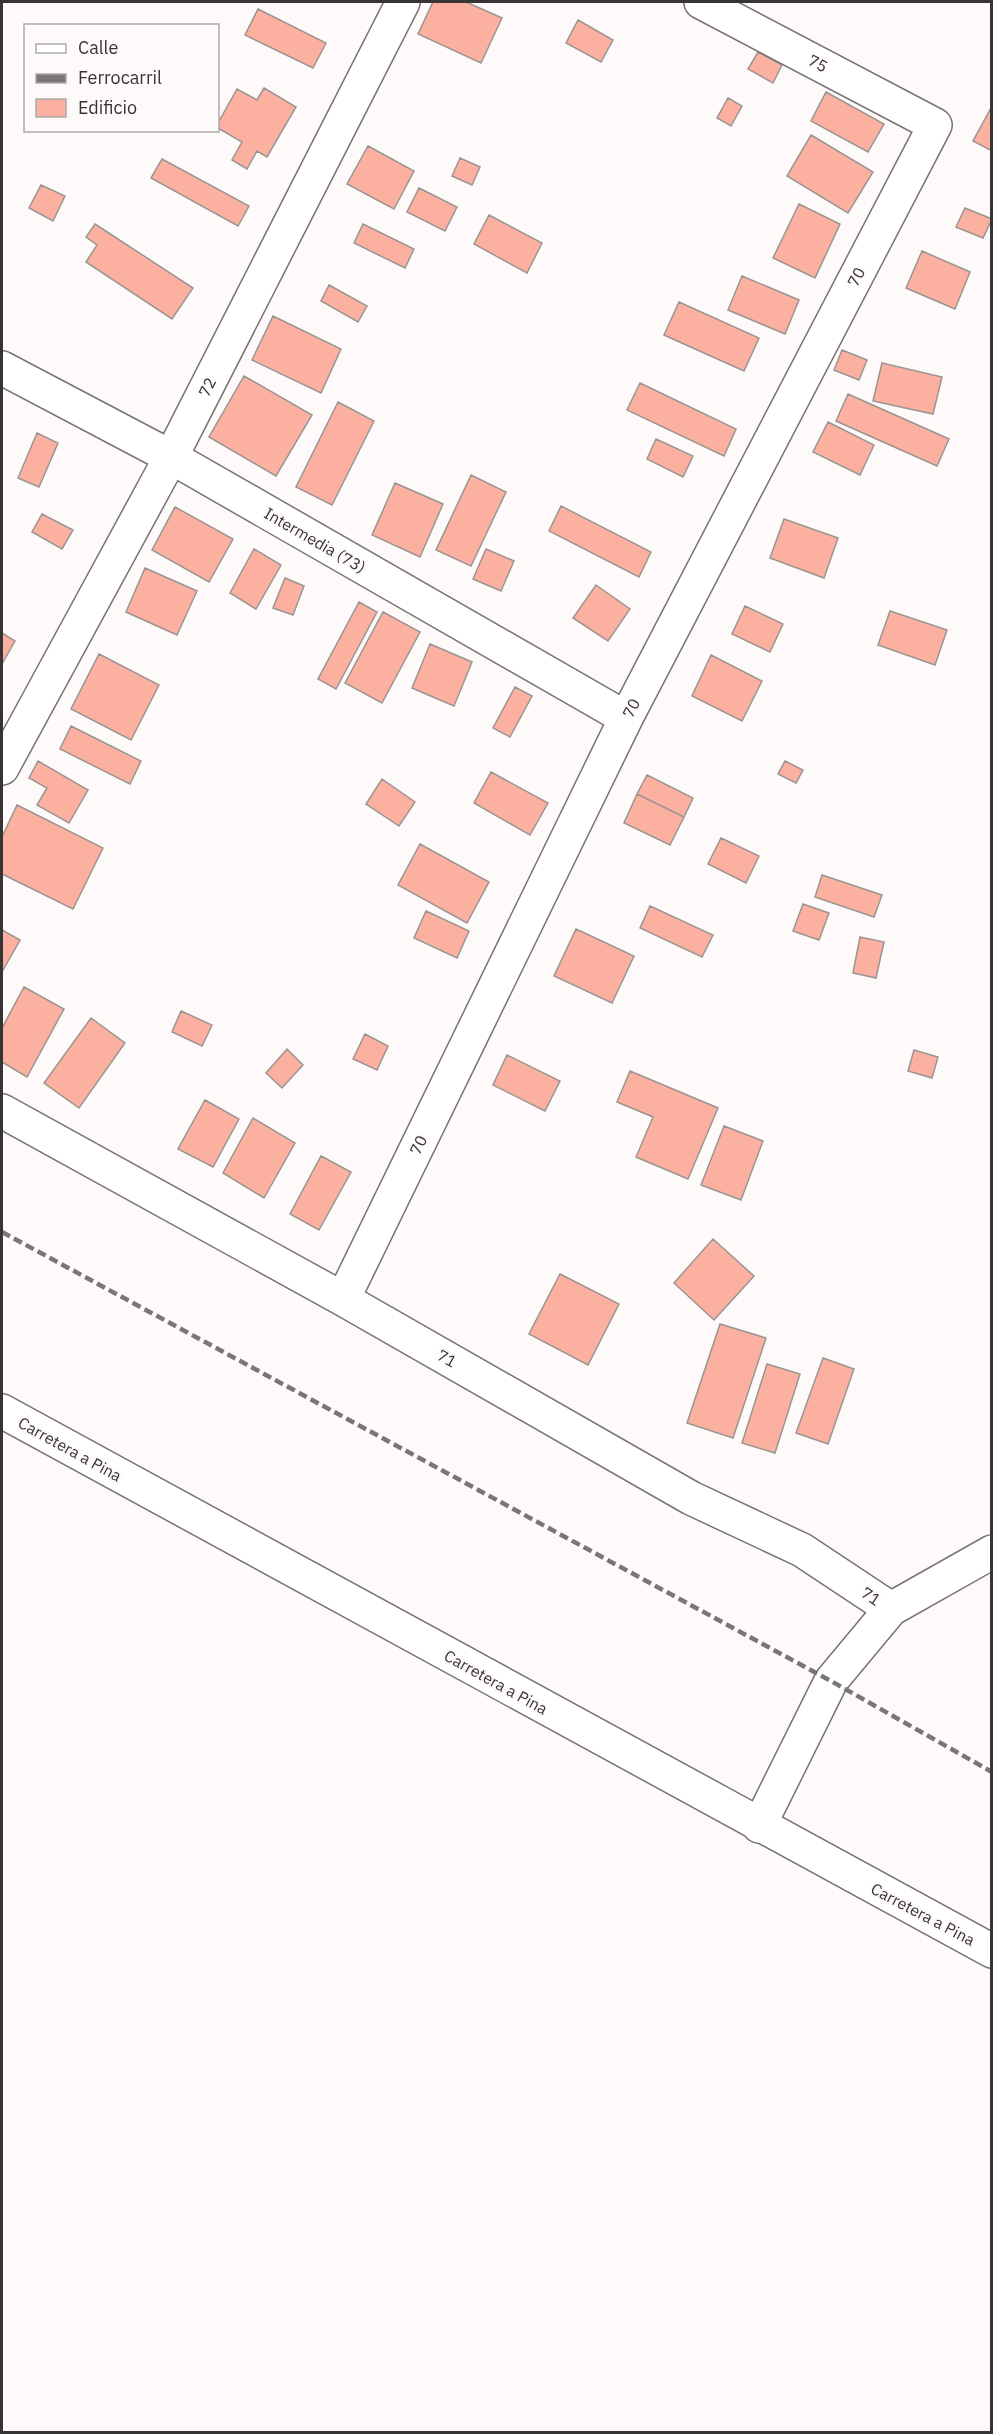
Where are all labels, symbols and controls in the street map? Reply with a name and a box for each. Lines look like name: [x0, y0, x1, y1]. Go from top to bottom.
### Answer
legend: [24, 24, 219, 132]
text: Calle: [78, 36, 118, 59]
street label: 75: [805, 50, 831, 76]
text: Ferrocarril: [78, 66, 162, 89]
text: Edificio: [78, 96, 137, 119]
street label: 70: [843, 264, 869, 290]
street label: 72: [194, 374, 220, 400]
street label: Intermedia (73): [261, 503, 369, 577]
street label: 70: [618, 695, 644, 721]
street label: 70: [405, 1132, 431, 1158]
street label: 71: [434, 1345, 460, 1371]
street label: Carretera a Pina: [15, 1412, 126, 1486]
street label: 71: [857, 1582, 885, 1610]
street label: Carretera a Pina: [441, 1645, 552, 1719]
street label: Carretera a Pina: [868, 1878, 979, 1950]

